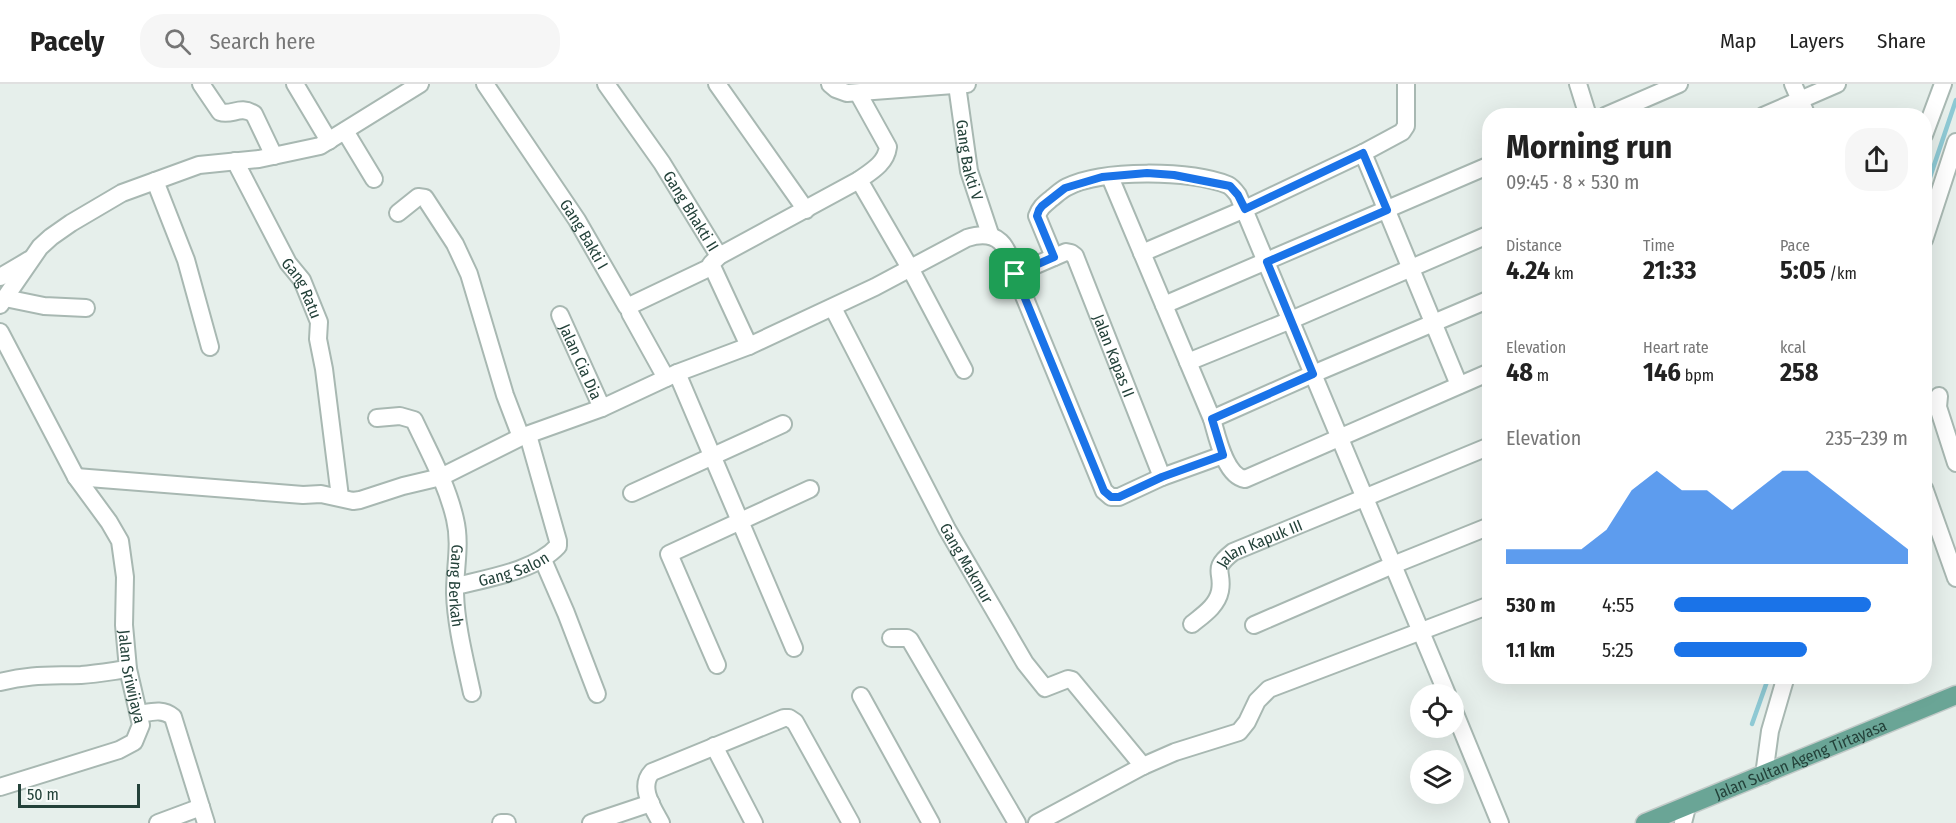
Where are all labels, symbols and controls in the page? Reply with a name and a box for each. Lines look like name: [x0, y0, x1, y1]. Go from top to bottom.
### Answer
search box: [140, 14, 560, 68]
text: Pacely: [30, 25, 104, 58]
icon: search: [161, 25, 194, 58]
text: Search here: [209, 28, 315, 55]
text: Map: [1720, 28, 1756, 54]
text: Layers: [1789, 28, 1844, 54]
text: Share: [1877, 28, 1926, 54]
street label: Gang Bakti V: [952, 118, 988, 203]
text: Morning run: [1506, 127, 1672, 167]
button: share: [1845, 128, 1908, 191]
street label: Gang Bhakti II: [660, 167, 723, 255]
text: 09:45 · 8 × 530 m: [1506, 170, 1639, 194]
street label: Gang Bakti I: [556, 195, 613, 272]
text: Distance: [1506, 236, 1562, 255]
text: Time: [1643, 236, 1675, 255]
text: Pace: [1780, 236, 1810, 255]
pin: [989, 248, 1040, 299]
street label: Gang Ratu: [278, 254, 326, 321]
text: 4.24: [1506, 255, 1550, 286]
text: 21:33: [1643, 255, 1697, 286]
text: 5:05: [1780, 255, 1826, 286]
icon: arrive: [998, 257, 1031, 290]
text: km: [1550, 264, 1574, 283]
text: /km: [1826, 264, 1857, 283]
street label: Jalan Kapas II: [1089, 311, 1139, 400]
street label: Jalan Cia Dia: [556, 321, 606, 403]
text: Elevation: [1506, 338, 1566, 357]
text: Heart rate: [1643, 338, 1709, 357]
text: kcal: [1780, 338, 1806, 357]
text: 48: [1506, 357, 1533, 388]
text: 146: [1643, 357, 1681, 388]
text: 258: [1780, 357, 1819, 388]
text: m: [1533, 366, 1549, 385]
text: bpm: [1681, 366, 1714, 385]
text: Elevation: [1506, 426, 1581, 450]
text: 235–239 m: [1825, 426, 1908, 450]
street label: Jalan Kapuk III: [1212, 515, 1305, 571]
street label: Gang Makmur: [936, 520, 998, 607]
street label: Gang Berkah: [445, 544, 468, 628]
street label: Gang Salon: [477, 547, 552, 590]
text: 530 m: [1506, 593, 1555, 617]
text: 4:55: [1602, 593, 1634, 617]
street label: Jalan Sriwijaya: [115, 629, 150, 725]
text: 1.1 km: [1506, 638, 1555, 662]
text: 5:25: [1602, 638, 1633, 662]
map controls: [1410, 684, 1464, 804]
button: locate: [1410, 684, 1464, 738]
street label: Jalan Sultan Ageng Tirtayasa: [1712, 715, 1889, 803]
button: layers: [1410, 750, 1464, 804]
scale bar: [18, 781, 140, 808]
text: 50 m: [27, 785, 59, 804]

